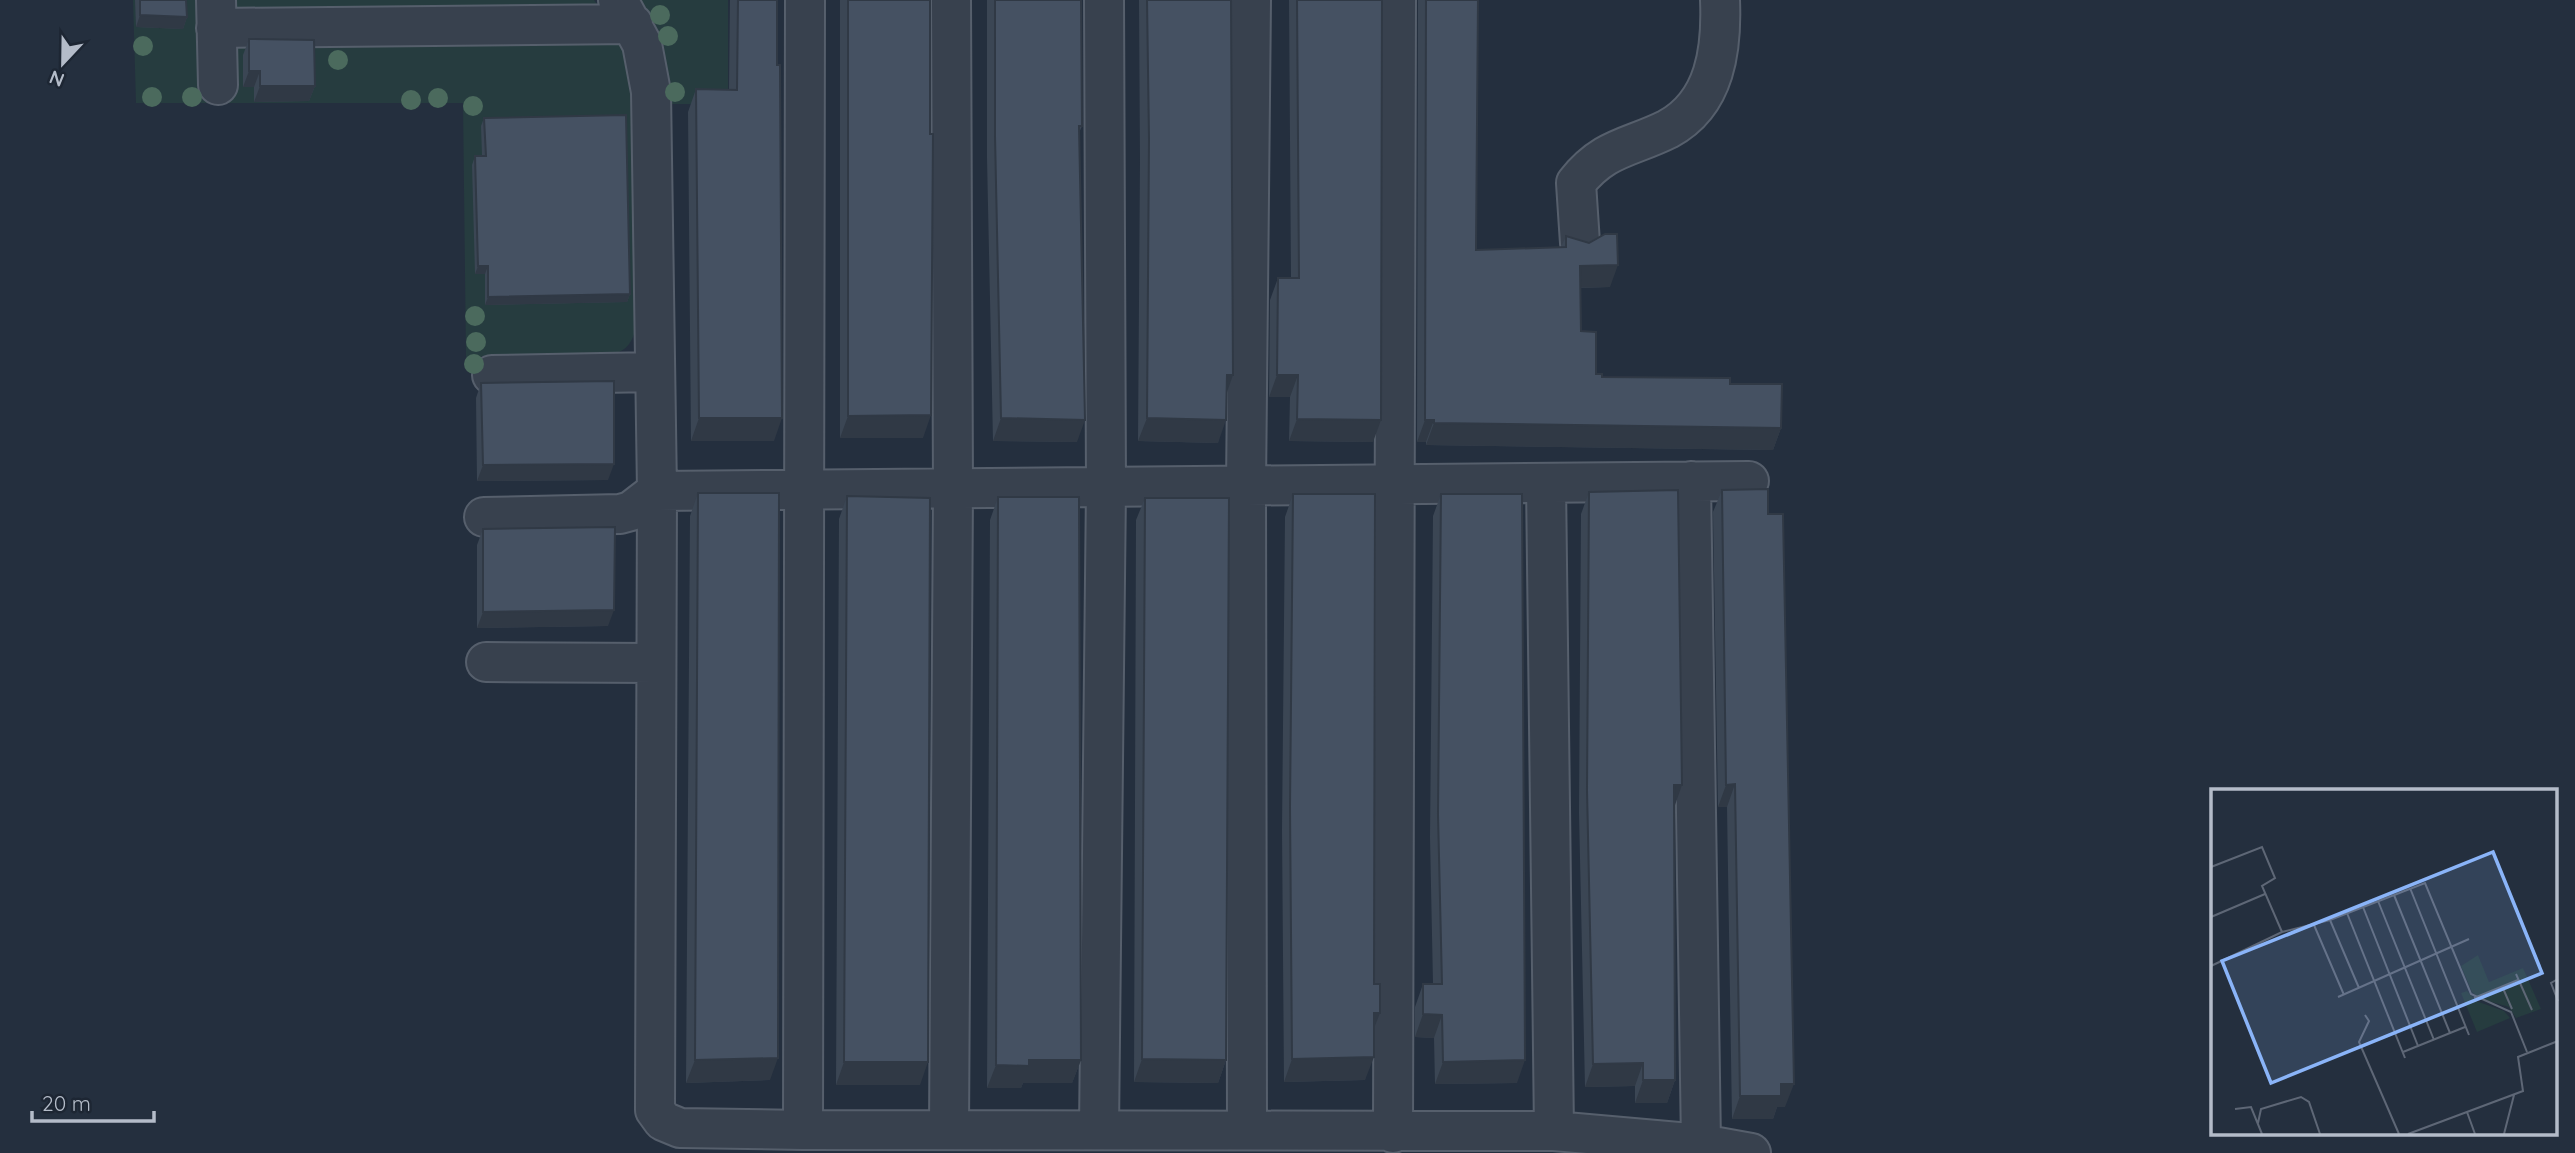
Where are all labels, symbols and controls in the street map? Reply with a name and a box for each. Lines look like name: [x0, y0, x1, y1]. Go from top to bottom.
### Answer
north arrow: [28, 28, 98, 98]
text: N: [46, 65, 68, 93]
inset map: [2211, 789, 2558, 1136]
scale bar: [32, 1080, 154, 1124]
text: 20 m: [42, 1090, 91, 1116]

